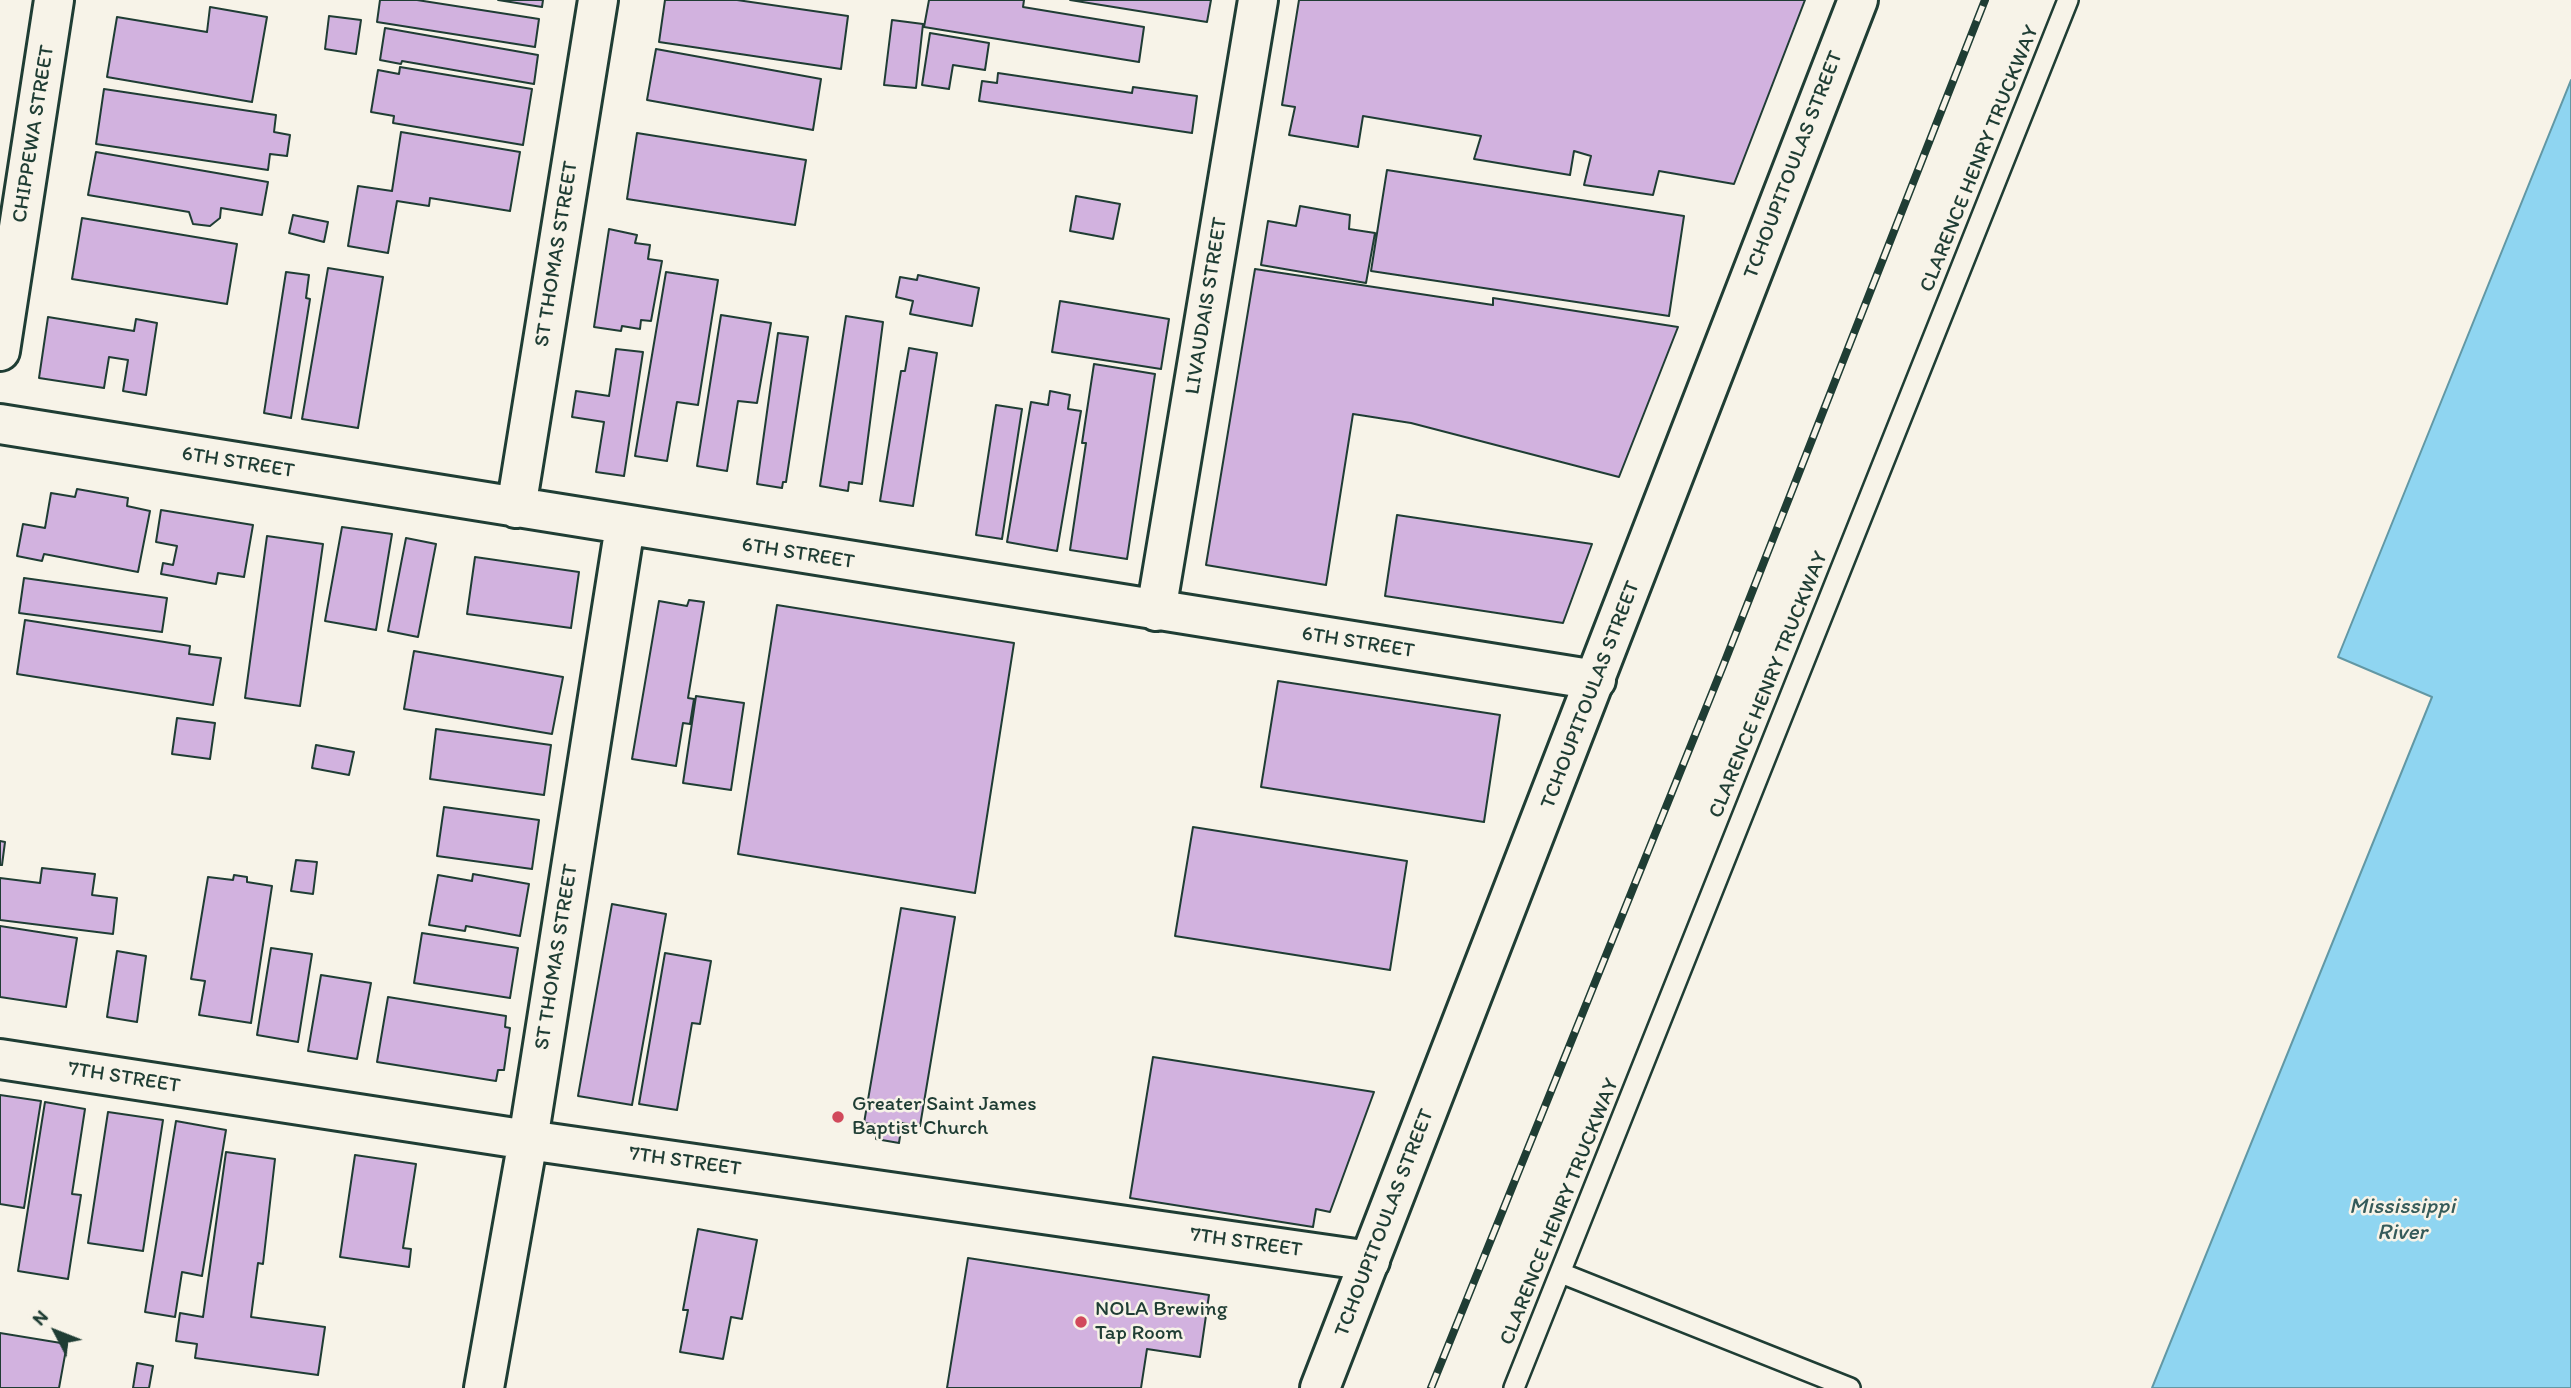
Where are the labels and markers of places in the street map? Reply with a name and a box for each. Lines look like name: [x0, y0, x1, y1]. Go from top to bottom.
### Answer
place label: Greater Saint James Baptist Church: [852, 1092, 1037, 1142]
marker: Greater Saint James Baptist Church: [830, 1109, 846, 1125]
place label: NOLA Brewing Tap Room: [1095, 1297, 1227, 1347]
marker: NOLA Brewing Tap Room: [1073, 1314, 1089, 1330]

